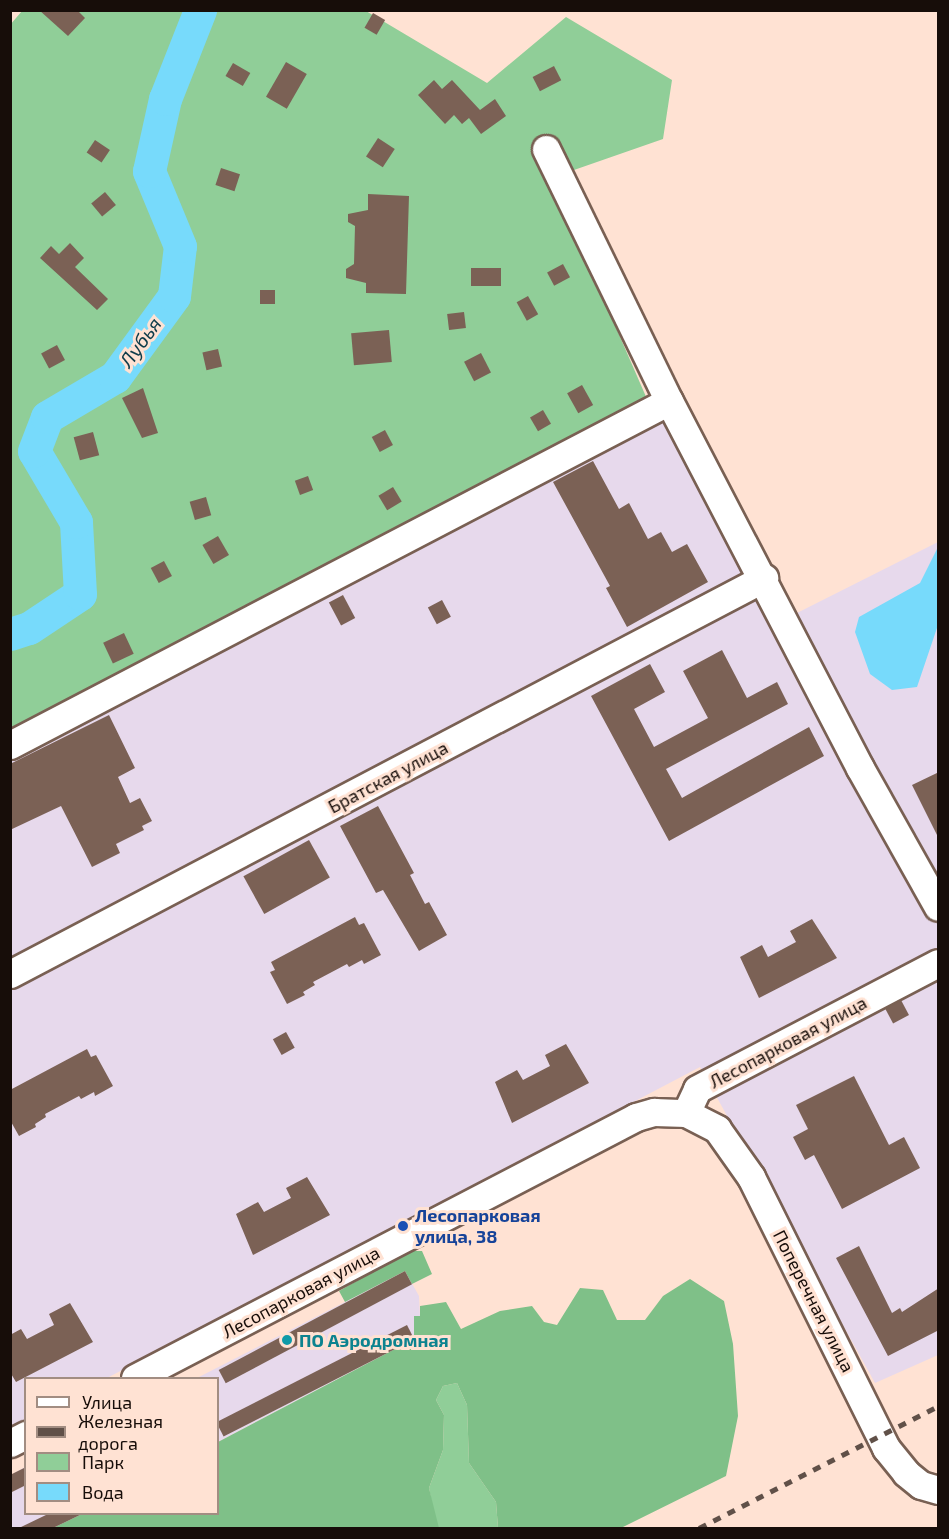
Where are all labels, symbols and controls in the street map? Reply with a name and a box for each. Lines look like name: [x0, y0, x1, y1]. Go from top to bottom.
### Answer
water label: Лубья: [114, 312, 166, 372]
street label: Братская улица: [324, 736, 452, 818]
street label: Лесопарковая улица: [706, 991, 870, 1093]
place label: Лесопарковая улица, 38: [415, 1205, 541, 1248]
marker: Лесопарковая улица, 38: [396, 1219, 410, 1233]
street label: Поперечная улица: [769, 1226, 859, 1376]
street label: Лесопарковая улица: [219, 1241, 383, 1343]
place label: ПО Аэродромная: [299, 1329, 449, 1351]
marker: ПО Аэродромная: [280, 1333, 294, 1347]
legend: [24, 1377, 219, 1515]
text: Улица: [82, 1391, 132, 1413]
text: Железная дорога: [78, 1410, 163, 1454]
text: Парк: [82, 1451, 124, 1473]
text: Вода: [82, 1481, 124, 1503]

